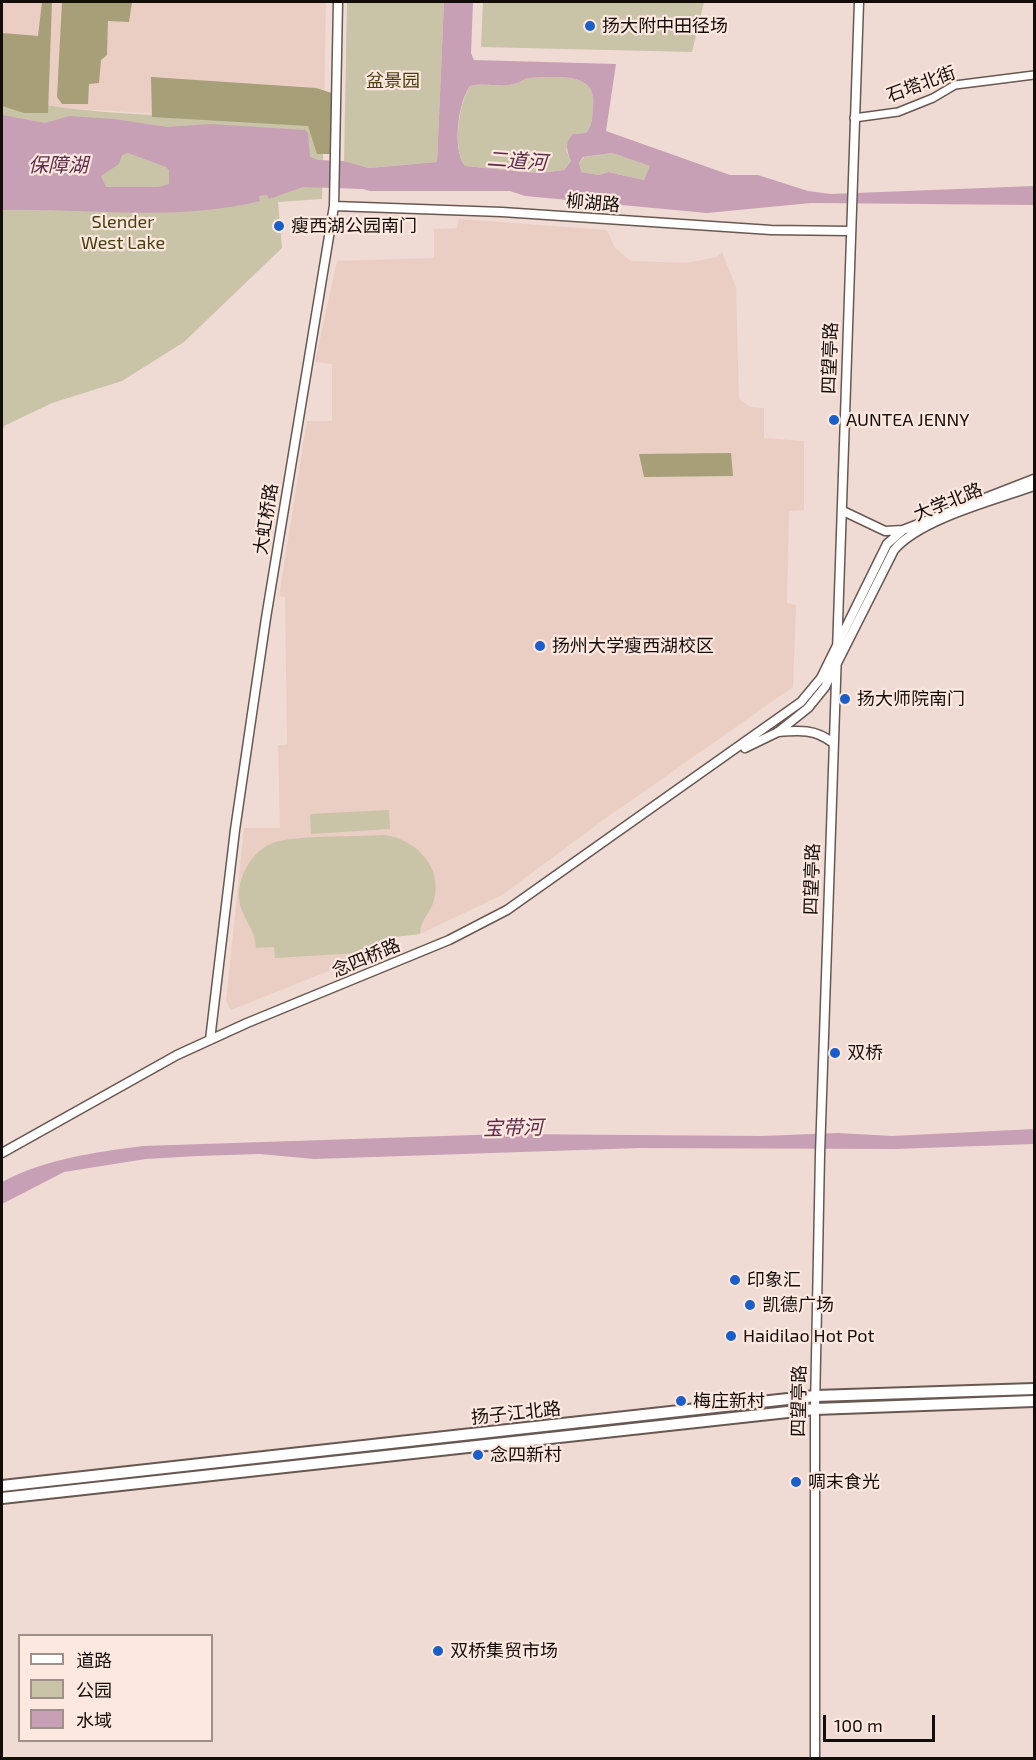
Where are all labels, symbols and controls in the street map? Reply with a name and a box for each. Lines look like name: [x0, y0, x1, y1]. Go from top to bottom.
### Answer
place label: 扬大附中田径场: [602, 15, 728, 37]
marker: 扬大附中田径场: [583, 19, 597, 33]
street label: 石塔北街: [883, 62, 959, 106]
park label: 盆景园: [366, 70, 420, 92]
water label: 二道河: [486, 147, 548, 175]
water label: 保障湖: [28, 153, 88, 177]
street label: 柳湖路: [565, 190, 621, 216]
park label: Slender West Lake: [81, 211, 165, 254]
place label: 瘦西湖公园南门: [291, 215, 417, 237]
marker: 瘦西湖公园南门: [272, 219, 286, 233]
street label: 四望亭路: [818, 322, 842, 394]
place label: AUNTEA JENNY: [846, 409, 969, 431]
marker: AUNTEA JENNY: [827, 413, 841, 427]
street label: 大学北路: [911, 479, 985, 525]
street label: 大虹桥路: [250, 482, 282, 556]
place label: 扬州大学瘦西湖校区: [552, 635, 714, 657]
marker: 扬州大学瘦西湖校区: [533, 639, 547, 653]
place label: 扬大师院南门: [857, 688, 965, 710]
marker: 扬大师院南门: [838, 692, 852, 706]
street label: 四望亭路: [800, 843, 824, 915]
street label: 念四桥路: [329, 934, 403, 982]
place label: 双桥: [847, 1042, 883, 1064]
marker: 双桥: [828, 1046, 842, 1060]
water label: 宝带河: [483, 1115, 543, 1141]
place label: 印象汇: [747, 1269, 801, 1291]
marker: 印象汇: [728, 1273, 742, 1287]
place label: 凯德广场: [762, 1294, 834, 1316]
marker: 凯德广场: [743, 1298, 757, 1312]
place label: Haidilao Hot Pot: [743, 1325, 874, 1347]
marker: Haidilao Hot Pot: [724, 1329, 738, 1343]
street label: 四望亭路: [788, 1365, 810, 1437]
place label: 梅庄新村: [693, 1390, 765, 1412]
marker: 梅庄新村: [674, 1394, 688, 1408]
street label: 扬子江北路: [470, 1398, 562, 1428]
place label: 念四新村: [490, 1444, 562, 1466]
marker: 念四新村: [471, 1448, 485, 1462]
place label: 啁末食光: [808, 1471, 880, 1493]
marker: 啁末食光: [789, 1475, 803, 1489]
legend: [18, 1634, 213, 1742]
place label: 双桥集贸市场: [450, 1640, 558, 1662]
marker: 双桥集贸市场: [431, 1644, 445, 1658]
text: 道路: [76, 1649, 112, 1671]
text: 公园: [76, 1679, 112, 1701]
scale bar: [826, 1703, 938, 1741]
text: 水域: [76, 1709, 112, 1731]
text: 100 m: [834, 1714, 883, 1736]

